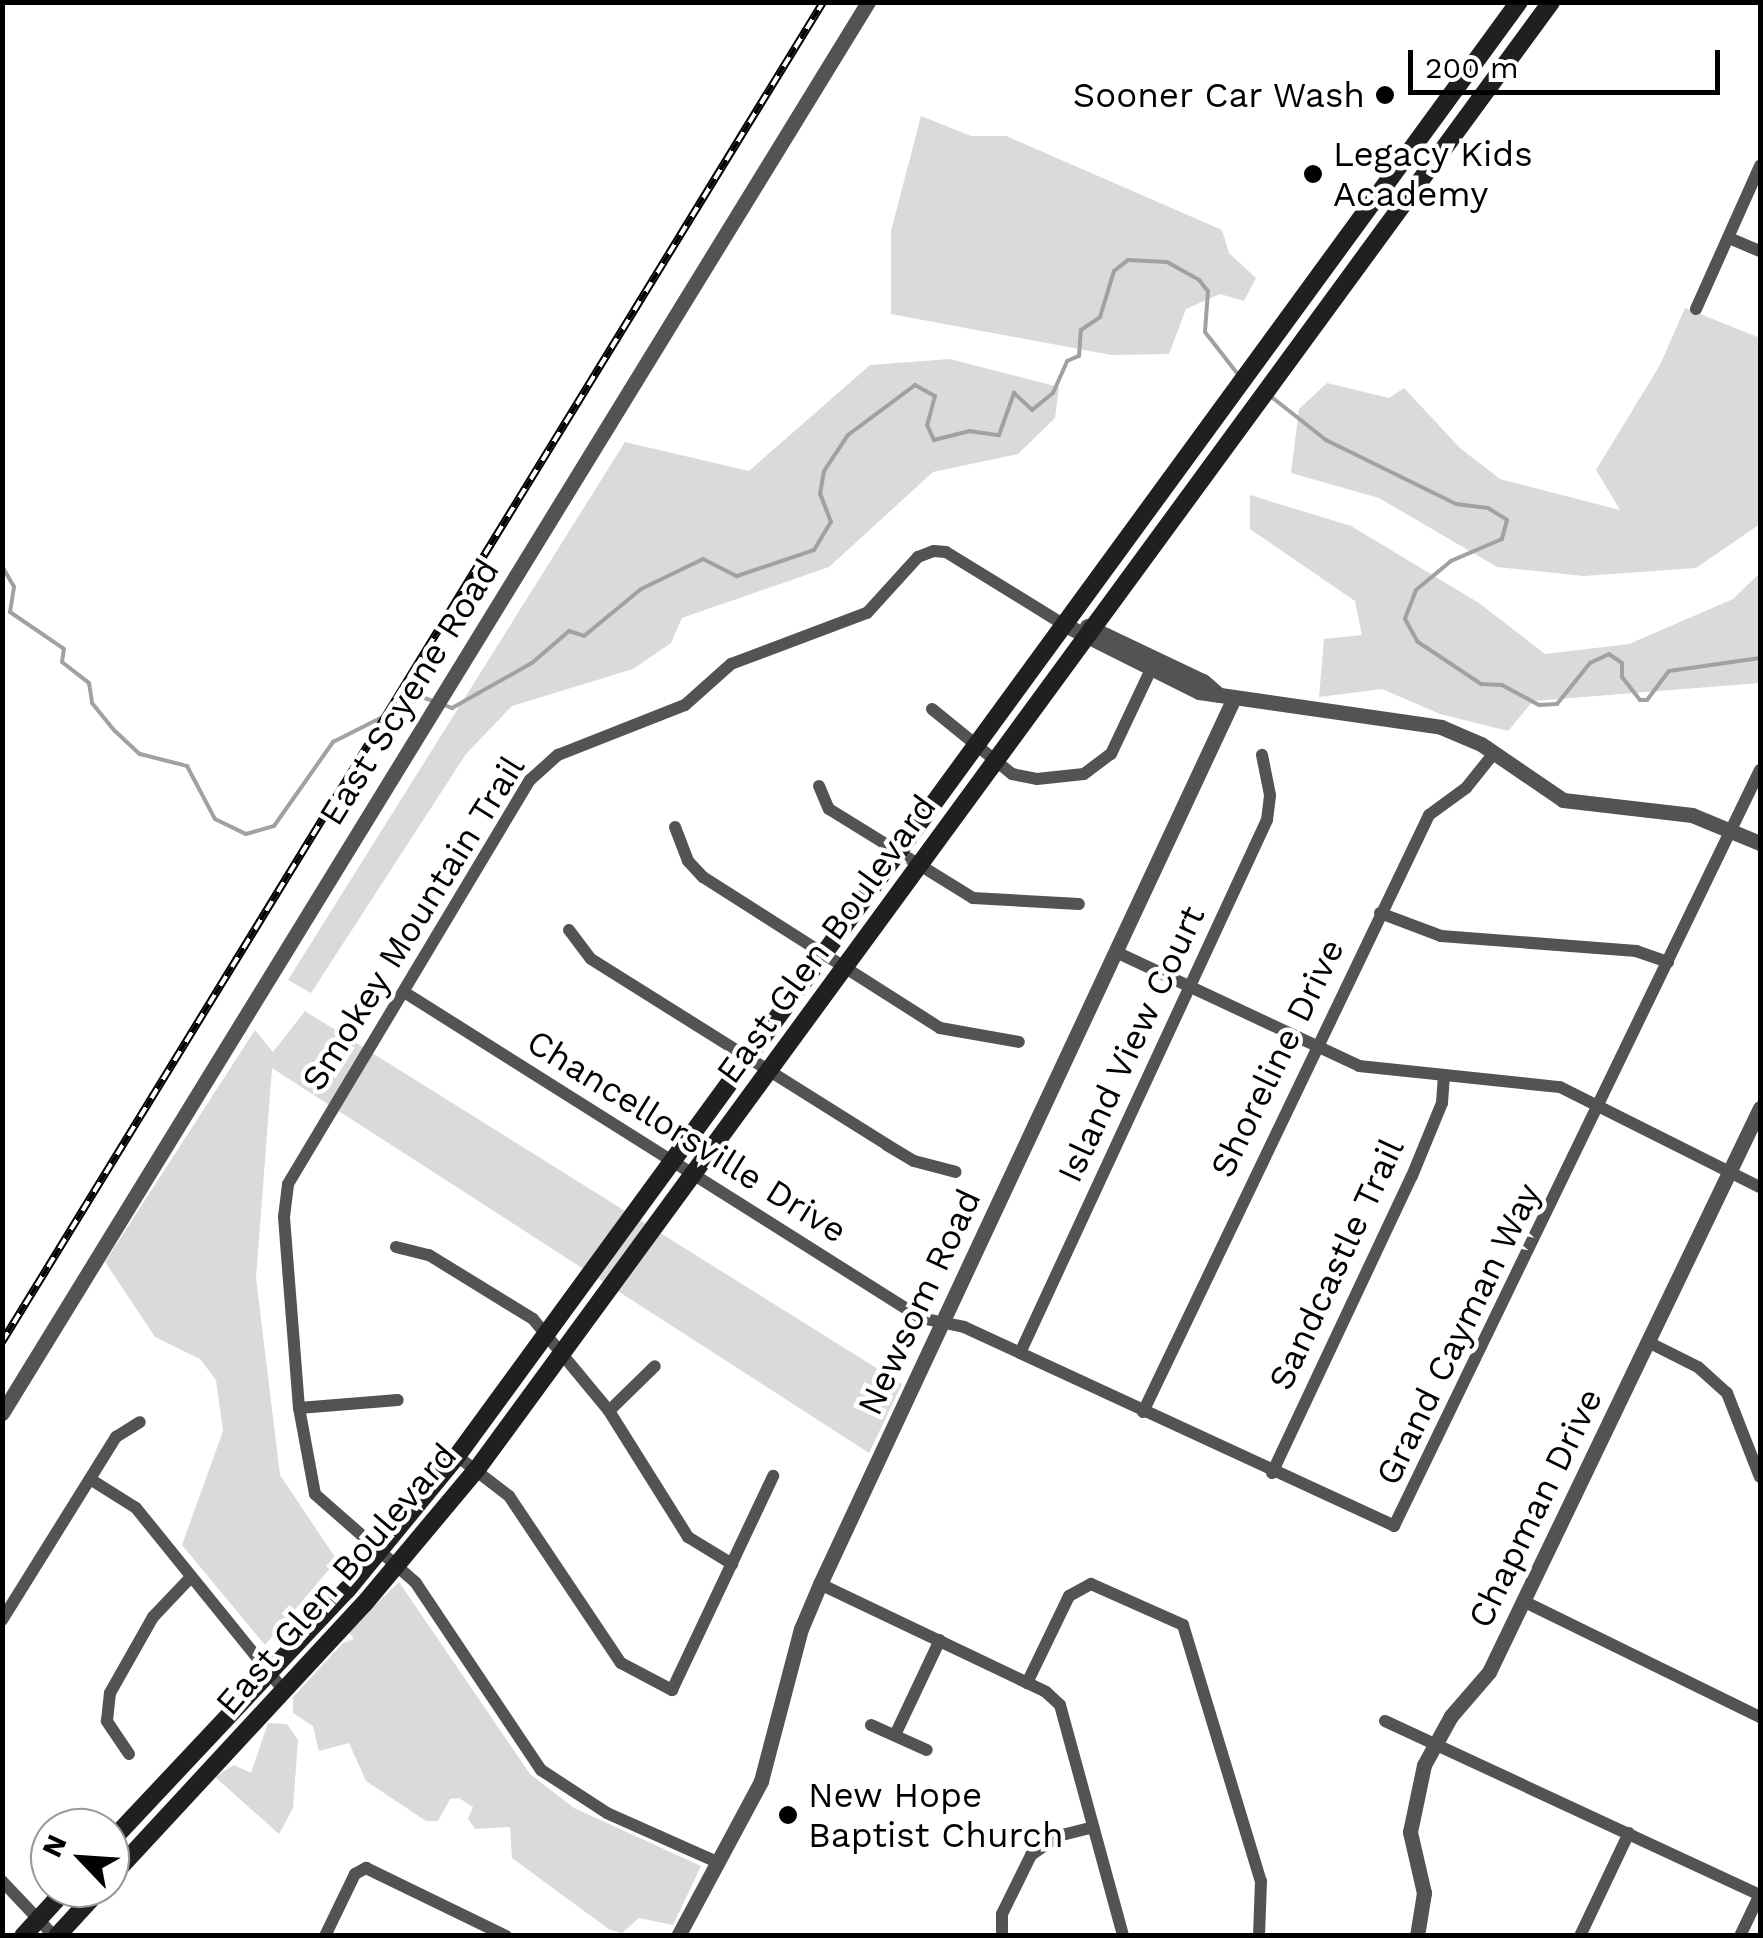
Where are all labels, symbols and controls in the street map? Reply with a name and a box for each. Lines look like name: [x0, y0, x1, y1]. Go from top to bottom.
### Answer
scale bar: [1413, 30, 1726, 92]
text: 200 m: [1425, 50, 1519, 85]
place label: Sooner Car Wash: [1070, 74, 1365, 116]
marker: Sooner Car Wash: [1374, 84, 1396, 106]
place label: Legacy Kids Academy: [1333, 133, 1534, 215]
marker: Legacy Kids Academy: [1302, 163, 1324, 185]
street label: East Scyene Road: [310, 551, 508, 833]
street label: Smokey Mountain Trail: [292, 747, 534, 1099]
street label: East Glen Boulevard: [707, 787, 945, 1091]
street label: Island View Court: [1048, 898, 1214, 1190]
street label: Shoreline Drive: [1201, 932, 1353, 1184]
street label: Chancellorsville Drive: [519, 1020, 855, 1252]
street label: Sandcastle Trail: [1259, 1131, 1413, 1397]
street label: Grand Cayman Way: [1367, 1176, 1549, 1492]
street label: Newsom Road: [848, 1182, 990, 1422]
street label: Chapman Drive: [1459, 1381, 1611, 1635]
street label: East Glen Boulevard: [207, 1435, 465, 1723]
place label: New Hope Baptist Church: [808, 1774, 1064, 1856]
marker: New Hope Baptist Church: [777, 1804, 799, 1826]
north arrow: [30, 1808, 130, 1908]
text: N: [35, 1830, 74, 1862]

